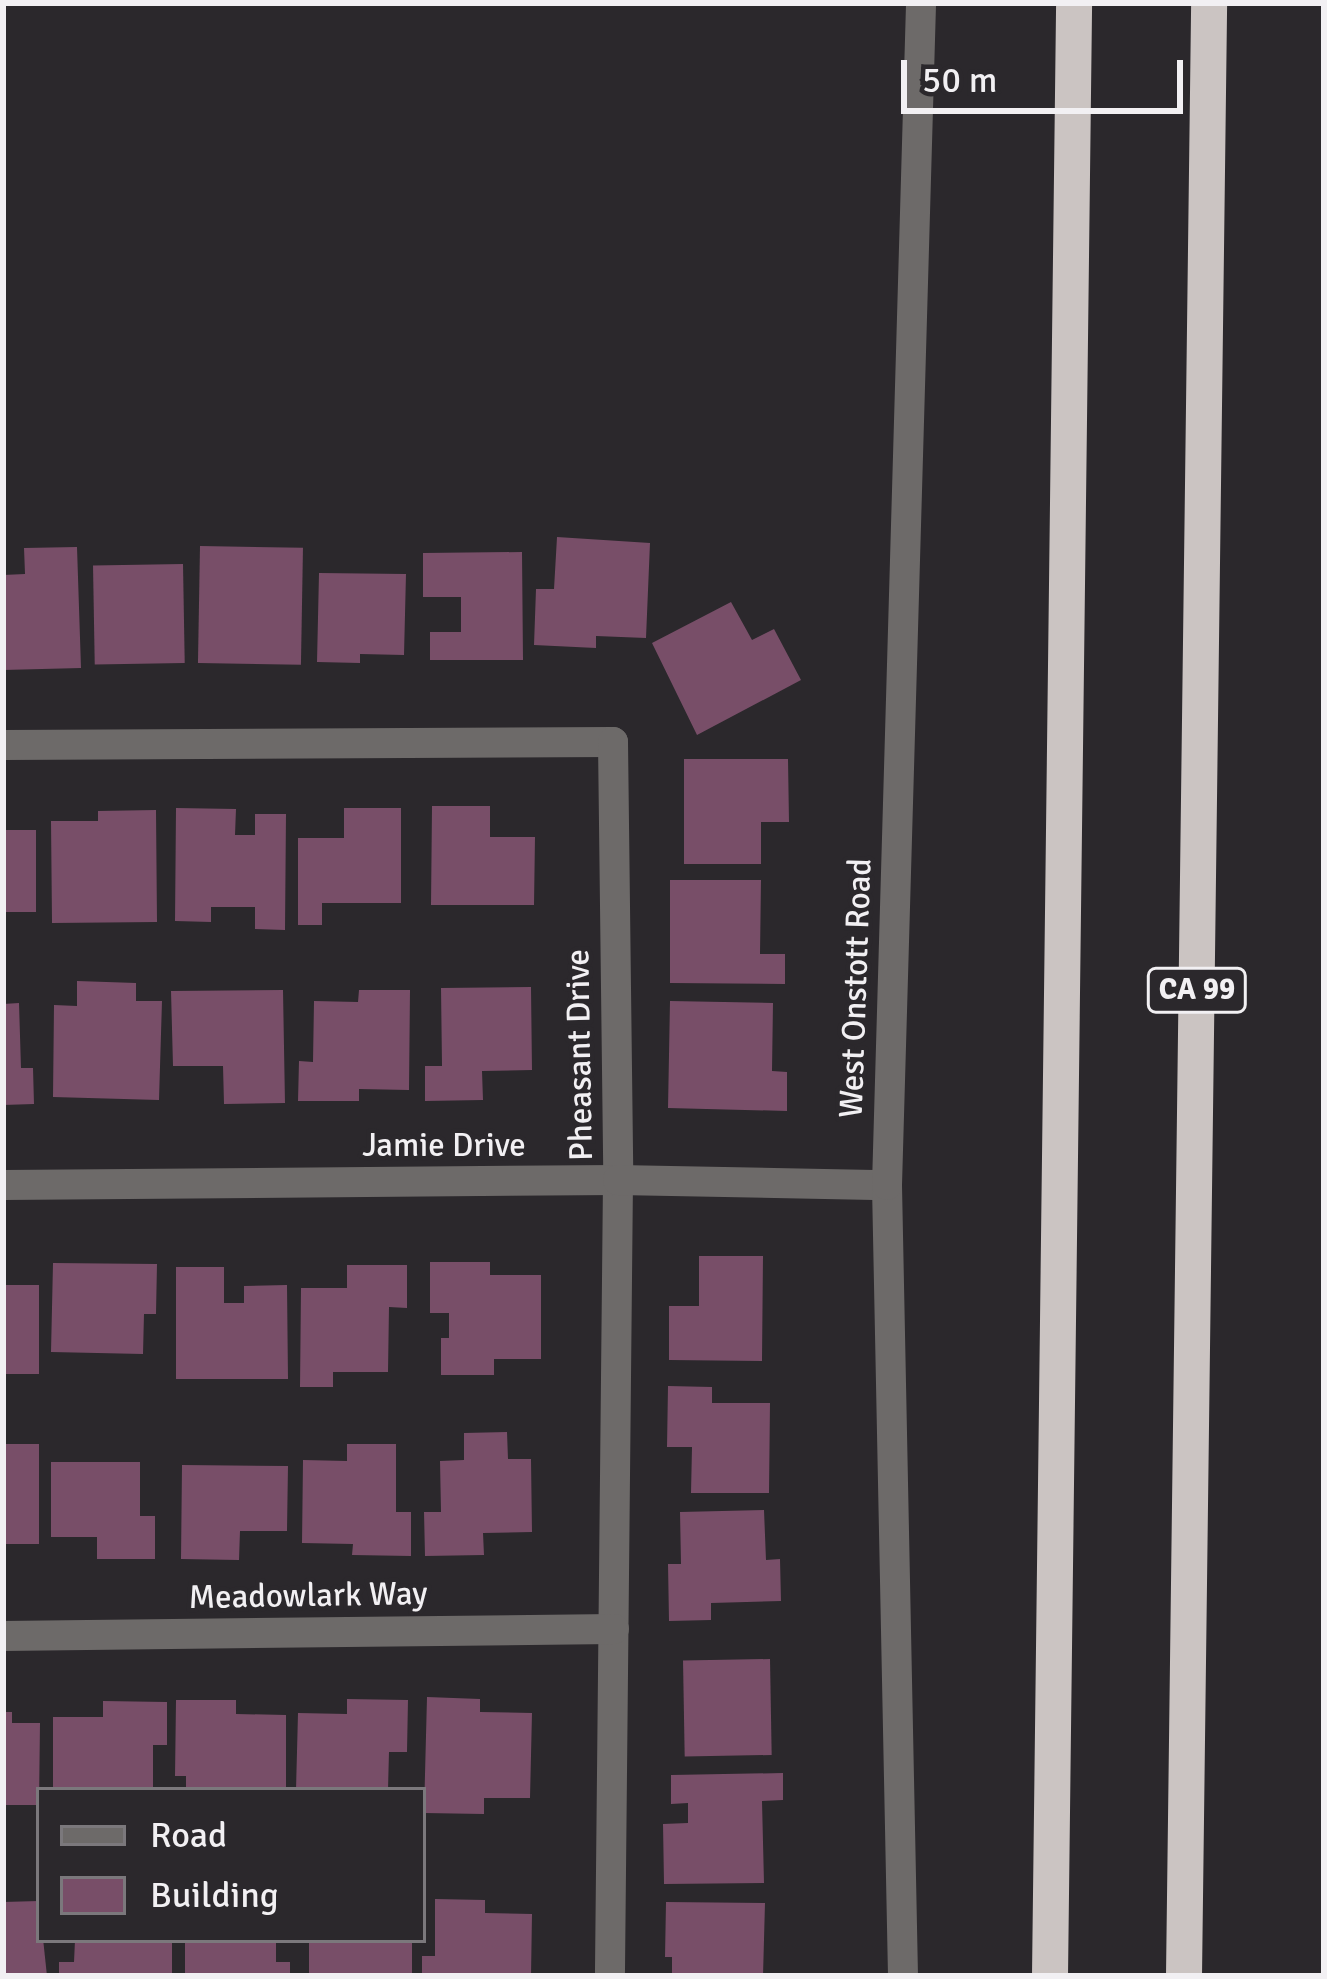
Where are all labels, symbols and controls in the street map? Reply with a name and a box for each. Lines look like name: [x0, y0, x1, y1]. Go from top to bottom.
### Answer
scale bar: [907, 36, 1189, 110]
text: 50 m: [922, 58, 998, 103]
street label: West Onstott Road: [832, 858, 880, 1118]
street label: Pheasant Drive: [558, 949, 602, 1161]
road number: CA 99: [1146, 966, 1248, 1014]
street label: Jamie Drive: [362, 1126, 526, 1166]
street label: Meadowlark Way: [188, 1574, 428, 1618]
legend: [36, 1787, 426, 1943]
text: Road: [150, 1813, 227, 1858]
text: Building: [150, 1873, 279, 1918]

